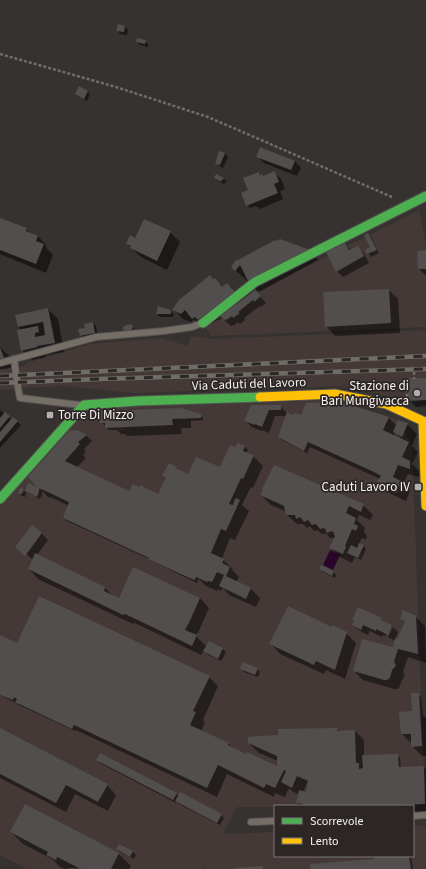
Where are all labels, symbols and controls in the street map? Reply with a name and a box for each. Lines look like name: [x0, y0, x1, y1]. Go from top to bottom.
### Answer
street label: Via Caduti del Lavoro: [191, 373, 307, 395]
place label: Stazione di Bari Mungivacca: [321, 377, 409, 410]
marker: Stazione di Bari Mungivacca: [412, 388, 422, 398]
place label: Torre Di Mizzo: [58, 406, 134, 424]
marker: Torre Di Mizzo: [45, 410, 55, 420]
place label: Caduti Lavoro IV: [321, 478, 410, 496]
marker: Caduti Lavoro IV: [413, 482, 423, 492]
legend: [274, 805, 414, 857]
text: Scorrevole: [310, 813, 363, 830]
text: Lento: [310, 833, 339, 850]

